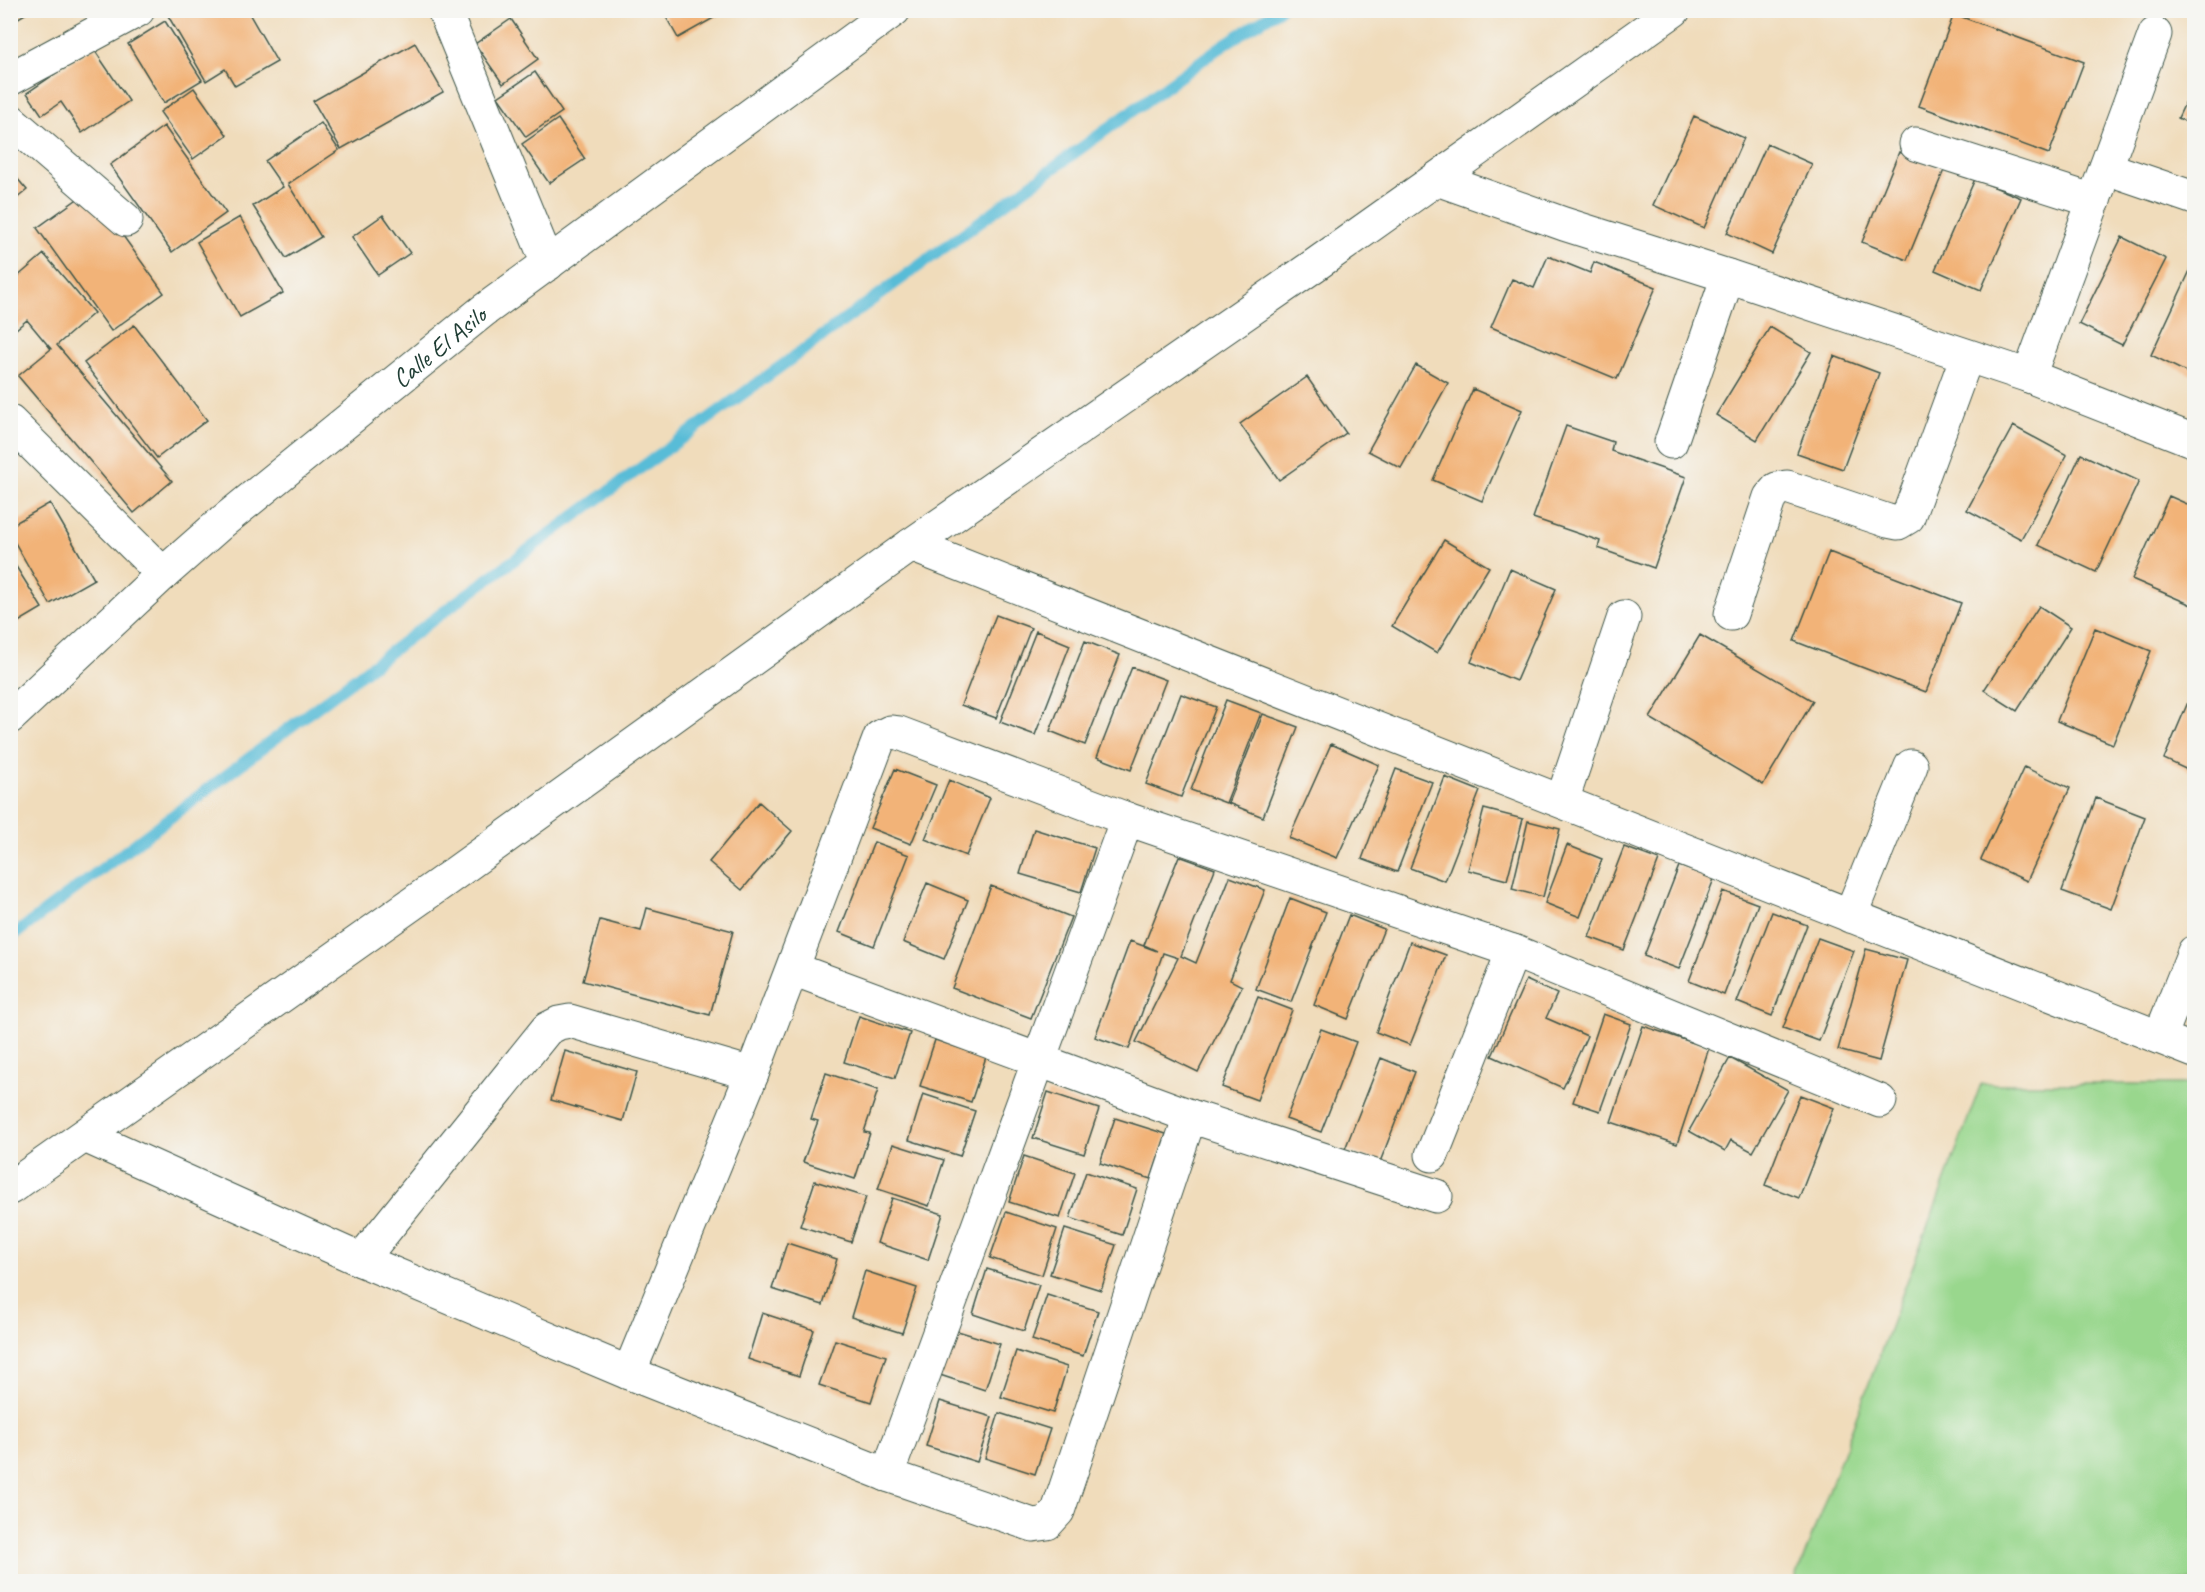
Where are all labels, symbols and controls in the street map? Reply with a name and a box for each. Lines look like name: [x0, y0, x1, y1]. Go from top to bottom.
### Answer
street label: Calle El Asilo: [385, 297, 495, 395]

